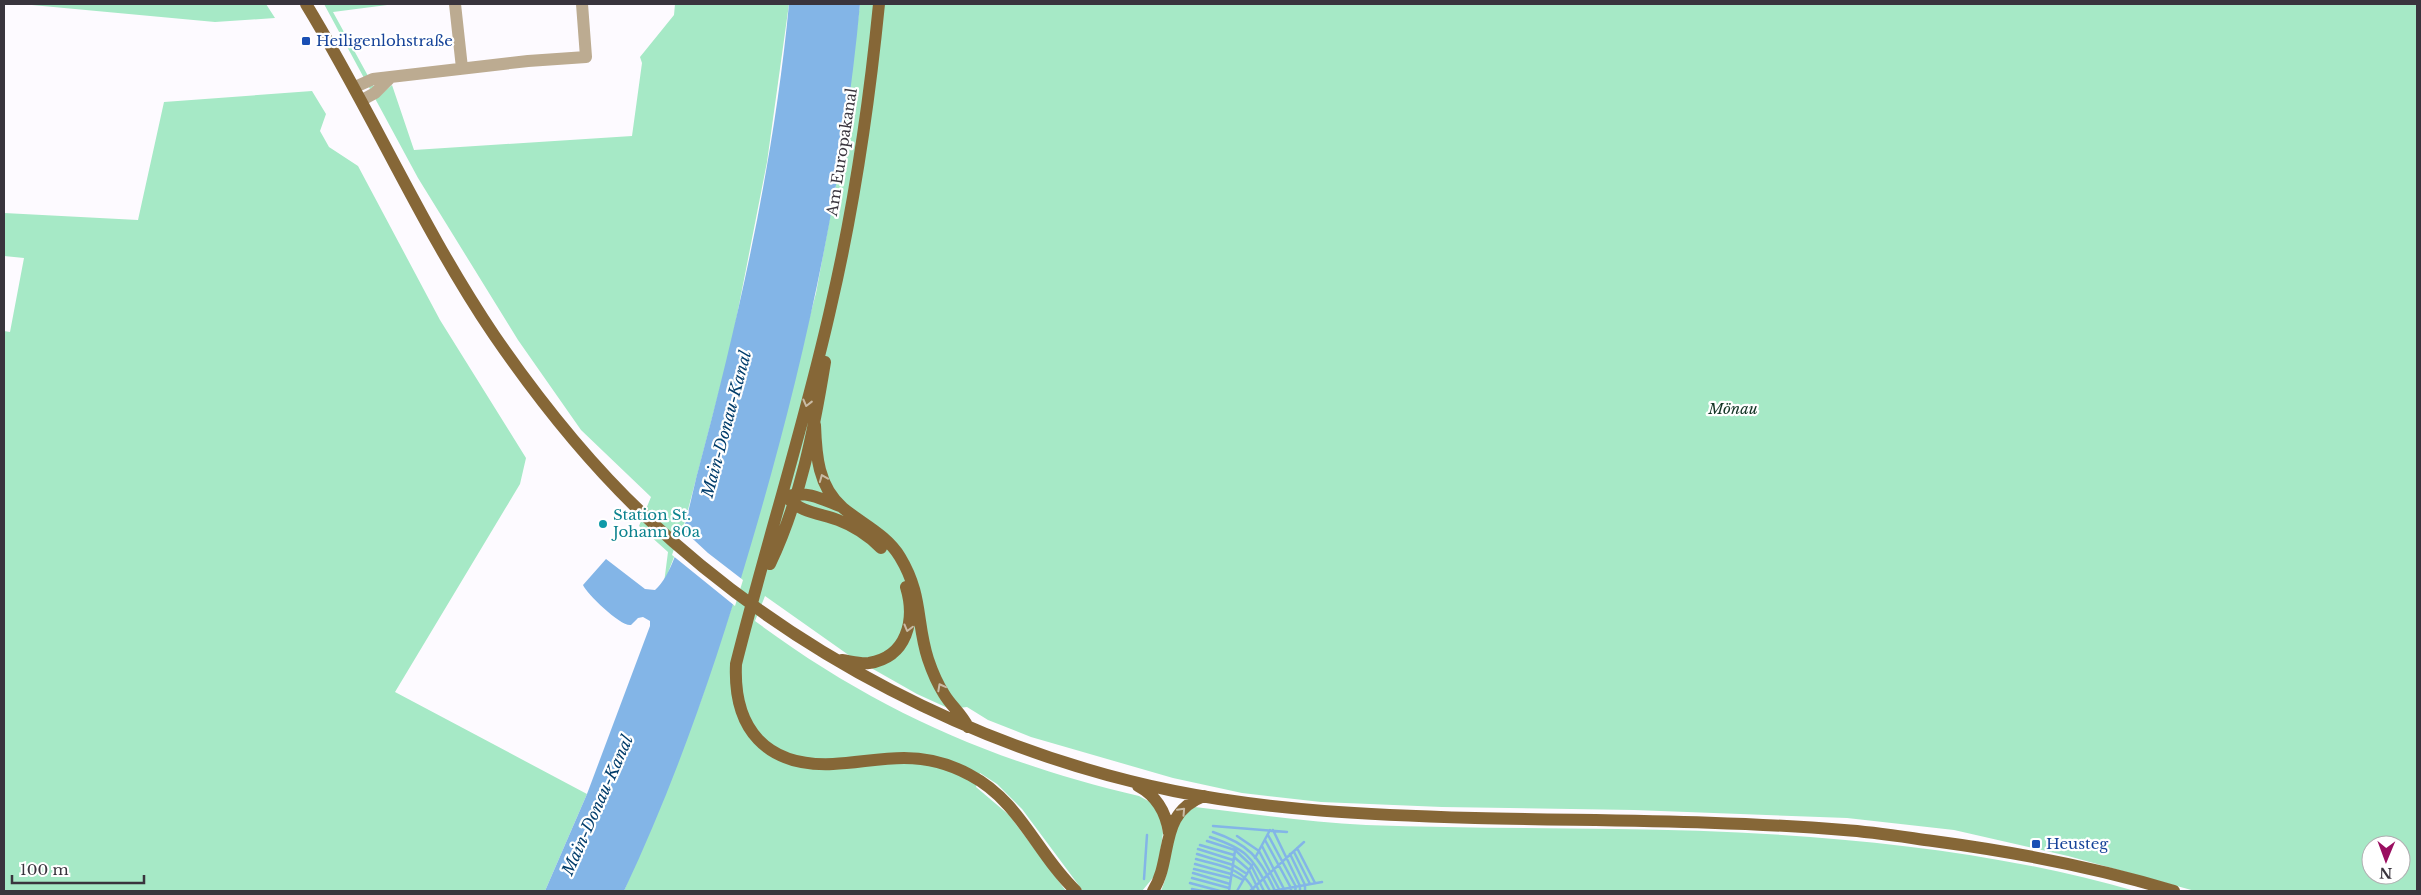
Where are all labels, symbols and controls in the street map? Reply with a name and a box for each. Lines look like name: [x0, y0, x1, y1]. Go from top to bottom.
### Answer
place label: Heiligenlohstraße: [316, 31, 453, 50]
marker: Heiligenlohstraße: [300, 35, 312, 47]
street label: Am Europakanal: [822, 86, 861, 218]
water label: Main-Donau-Kanal: [697, 348, 755, 500]
one-way arrow: [802, 399, 813, 408]
park label: Mönau: [1707, 399, 1758, 418]
one-way arrow: [819, 474, 829, 483]
place label: Station St. Johann 80a: [611, 505, 701, 541]
marker: Station St. Johann 80a: [597, 518, 609, 530]
one-way arrow: [903, 624, 914, 633]
one-way arrow: [937, 684, 947, 693]
water label: Main-Donau-Kanal: [557, 731, 637, 879]
one-way arrow: [1176, 807, 1185, 816]
place label: Heusteg: [2046, 834, 2109, 853]
north arrow: [2361, 835, 2411, 885]
marker: Heusteg: [2030, 838, 2042, 850]
scale bar: [12, 852, 145, 884]
text: 100 m: [20, 860, 69, 879]
text: N: [2379, 864, 2393, 882]

